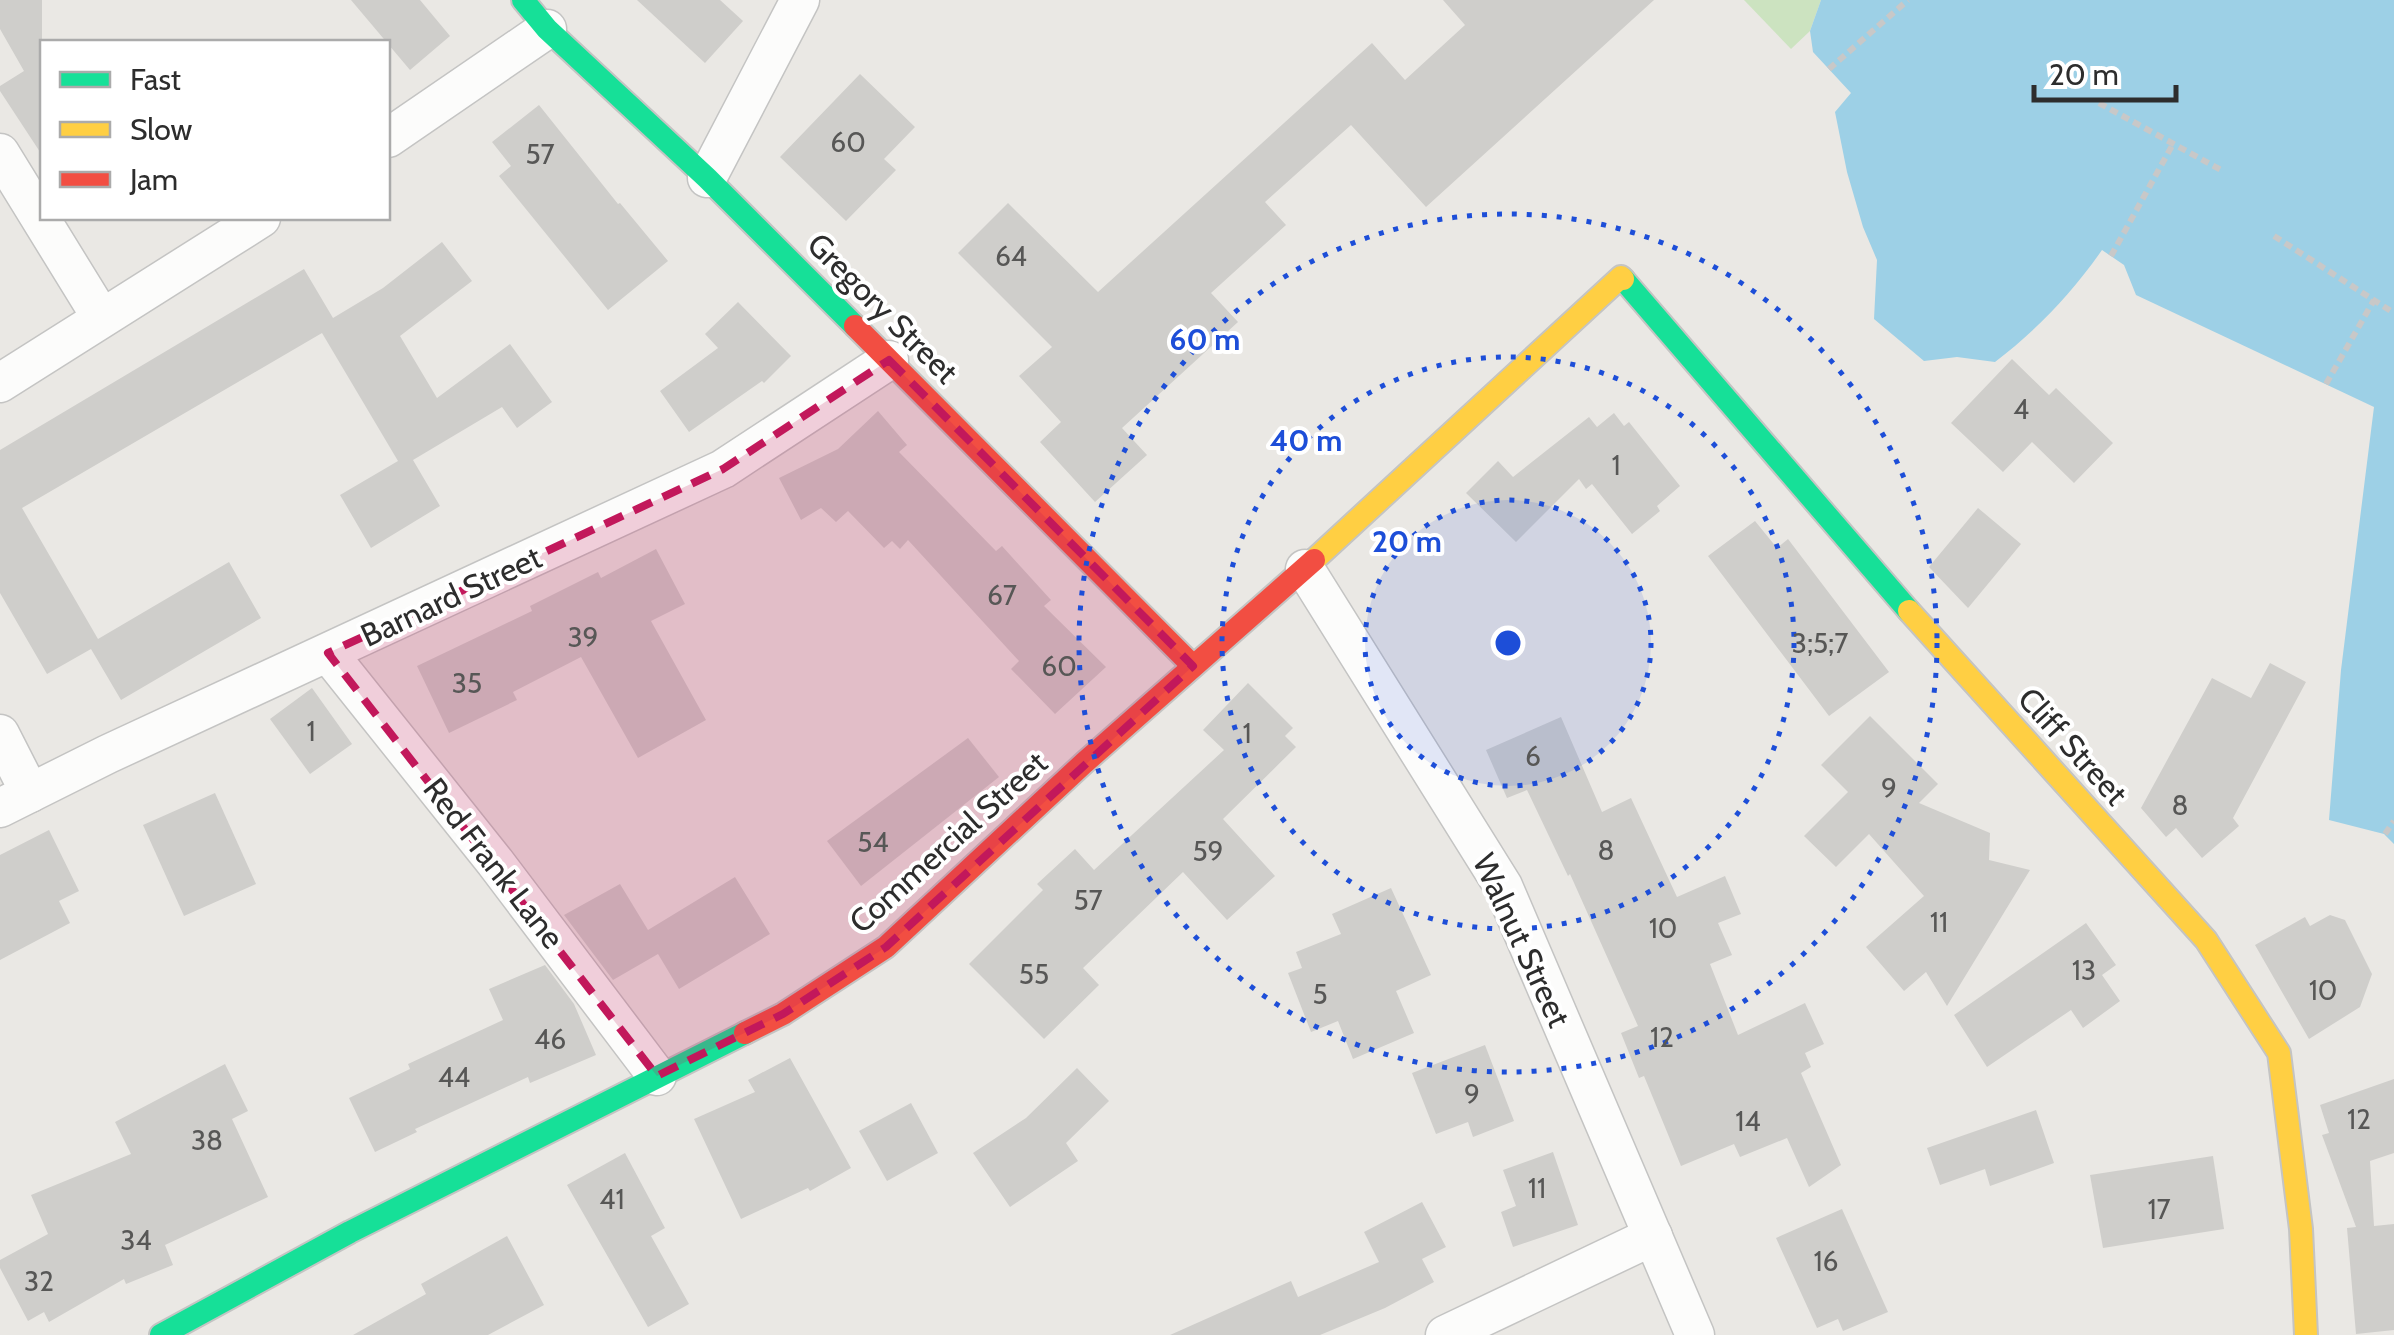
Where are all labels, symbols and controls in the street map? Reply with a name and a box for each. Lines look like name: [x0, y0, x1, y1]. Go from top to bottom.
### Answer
legend: [40, 40, 390, 220]
scale bar: [2034, 40, 2176, 102]
text: 20 m: [2049, 56, 2119, 93]
text: Fast: [130, 61, 181, 98]
text: Slow: [130, 111, 193, 148]
house number: 60: [830, 125, 866, 159]
house number: 57: [525, 137, 555, 171]
text: Jam: [129, 161, 178, 198]
street label: Gregory Street: [800, 225, 966, 391]
house number: 64: [995, 239, 1027, 273]
text: 60 m: [1170, 321, 1240, 358]
house number: 4: [2013, 392, 2029, 426]
text: 40 m: [1270, 422, 1342, 459]
house number: 1: [1611, 448, 1621, 482]
text: 20 m: [1372, 523, 1442, 560]
street label: Barnard Street: [355, 537, 548, 655]
house number: 67: [987, 578, 1017, 612]
house number: 39: [567, 620, 599, 654]
centre of rings: [1490, 625, 1526, 661]
house number: 3;5;7: [1792, 626, 1848, 660]
house number: 60: [1041, 649, 1077, 683]
house number: 35: [452, 666, 482, 700]
street label: Cliff Street: [2010, 679, 2136, 813]
house number: 1: [306, 714, 316, 748]
house number: 1: [1242, 716, 1252, 750]
house number: 6: [1525, 739, 1541, 773]
street label: Commercial Street: [841, 743, 1055, 941]
street label: Red Frank Lane: [415, 770, 573, 956]
house number: 9: [1881, 771, 1897, 805]
house number: 8: [2172, 788, 2188, 822]
house number: 54: [857, 825, 889, 859]
house number: 8: [1598, 833, 1614, 867]
house number: 59: [1192, 834, 1224, 868]
street label: Walnut Street: [1465, 847, 1579, 1033]
house number: 57: [1073, 883, 1103, 917]
house number: 11: [1930, 905, 1948, 939]
house number: 10: [1649, 911, 1677, 945]
house number: 13: [2072, 953, 2096, 987]
house number: 55: [1019, 957, 1049, 991]
house number: 10: [2309, 973, 2337, 1007]
house number: 5: [1312, 977, 1328, 1011]
house number: 12: [1650, 1020, 1674, 1054]
house number: 46: [534, 1022, 566, 1056]
house number: 44: [438, 1060, 470, 1094]
house number: 9: [1464, 1077, 1480, 1111]
house number: 12: [2347, 1102, 2371, 1136]
house number: 14: [1735, 1104, 1761, 1138]
house number: 38: [191, 1123, 223, 1157]
house number: 11: [1528, 1171, 1546, 1205]
house number: 41: [599, 1182, 625, 1216]
house number: 17: [2147, 1192, 2171, 1226]
house number: 34: [120, 1223, 152, 1257]
house number: 16: [1813, 1244, 1839, 1278]
house number: 32: [24, 1264, 54, 1298]

